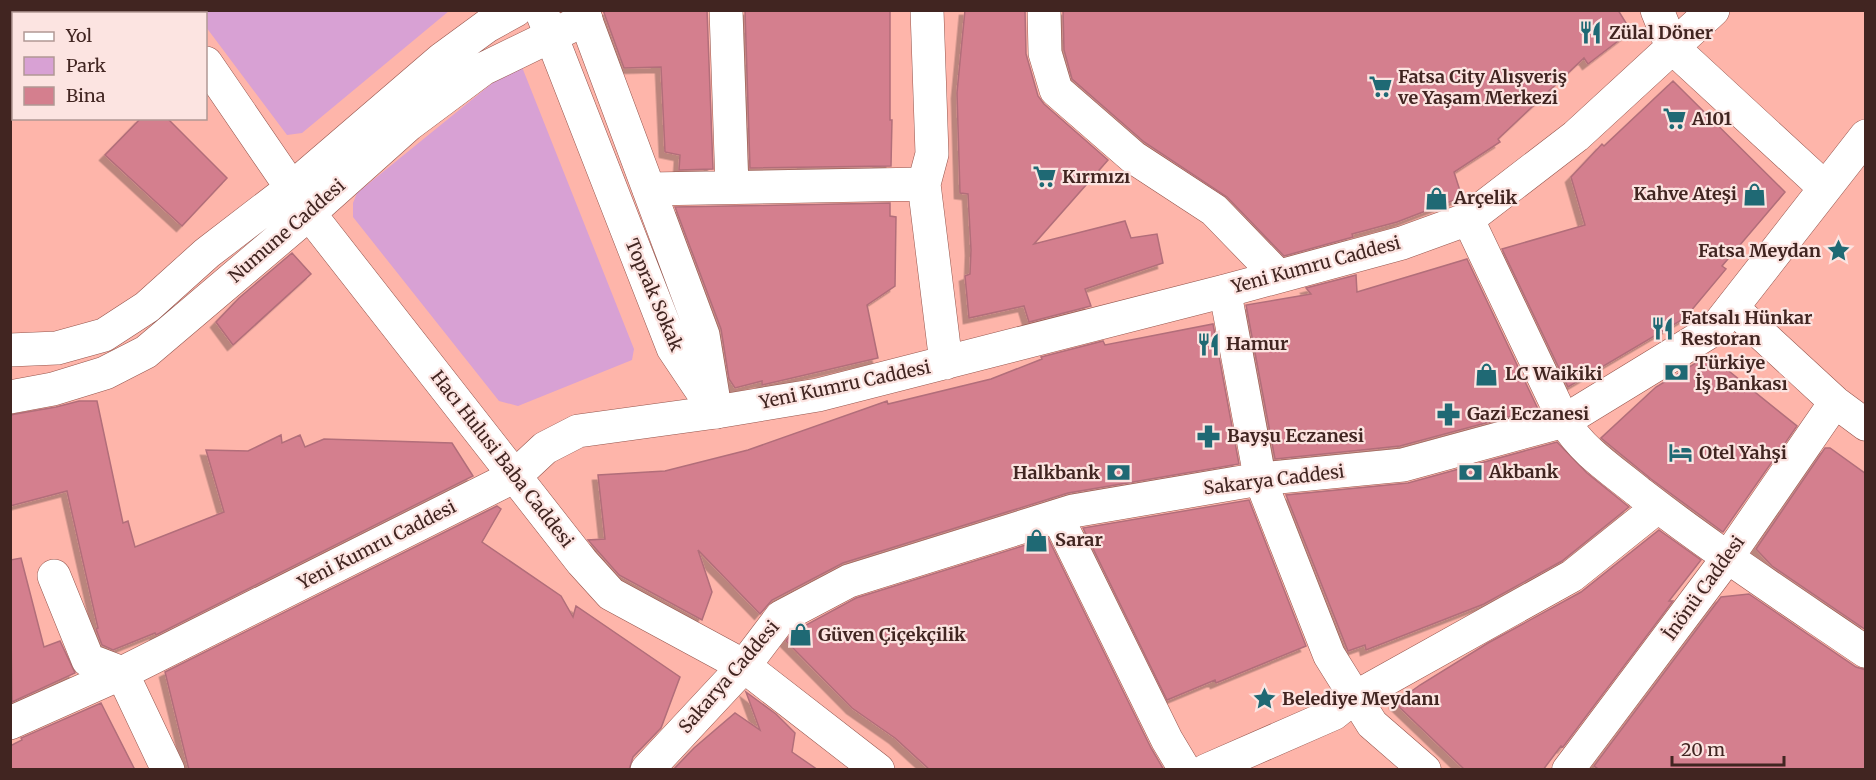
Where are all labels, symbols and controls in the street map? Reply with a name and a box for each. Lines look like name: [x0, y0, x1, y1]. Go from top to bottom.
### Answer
legend: [12, 12, 207, 120]
restaurant icon: Zülal Döner: [1578, 20, 1604, 46]
place label: Zülal Döner: [1609, 21, 1713, 44]
text: Yol: [65, 24, 92, 47]
text: Park: [66, 54, 107, 77]
place label: Fatsa City Alışveriş ve Yaşam Merkezi: [1397, 65, 1567, 109]
supermarket icon: Fatsa City Alışveriş ve Yaşam Merkezi: [1367, 74, 1393, 100]
text: Bina: [66, 84, 106, 107]
supermarket icon: A101: [1661, 106, 1687, 132]
place label: A101: [1691, 107, 1732, 130]
supermarket icon: Kırmızı: [1031, 164, 1057, 190]
place label: Kırmızı: [1062, 165, 1130, 188]
street label: Numune Caddesi: [224, 174, 350, 287]
shop icon: Kahve Ateşi: [1742, 181, 1768, 207]
place label: Kahve Ateşi: [1633, 182, 1737, 205]
shop icon: Arçelik: [1423, 185, 1449, 211]
place label: Arçelik: [1453, 186, 1518, 209]
street label: Yeni Kumru Caddesi: [1228, 231, 1403, 298]
street label: Toprak Sokak: [620, 235, 689, 355]
place icon: Fatsa Meydan: [1826, 238, 1852, 264]
place label: Fatsa Meydan: [1698, 239, 1821, 262]
place label: Fatsalı Hünkar Restoran: [1681, 306, 1812, 350]
restaurant icon: Fatsalı Hünkar Restoran: [1650, 315, 1676, 341]
restaurant icon: Hamur: [1195, 331, 1221, 357]
place label: Hamur: [1226, 332, 1288, 355]
place label: Türkiye İş Bankası: [1695, 351, 1788, 395]
street label: Yeni Kumru Caddesi: [756, 355, 933, 414]
bank icon: Türkiye İş Bankası: [1664, 360, 1690, 386]
shop icon: LC Waikiki: [1474, 361, 1500, 387]
place label: LC Waikiki: [1505, 362, 1602, 385]
street label: Hacı Hulusi Baba Caddesi: [426, 366, 579, 552]
pharmacy icon: Gazi Eczanesi: [1436, 401, 1462, 427]
place label: Gazi Eczanesi: [1467, 402, 1589, 425]
pharmacy icon: Bayşu Eczanesi: [1196, 423, 1222, 449]
place label: Bayşu Eczanesi: [1227, 424, 1364, 447]
hotel icon: Otel Yahşi: [1668, 440, 1694, 466]
place label: Otel Yahşi: [1699, 441, 1787, 464]
street label: Sakarya Caddesi: [1202, 459, 1346, 500]
bank icon: Akbank: [1458, 459, 1484, 485]
bank icon: Halkbank: [1105, 460, 1131, 486]
place label: Akbank: [1488, 460, 1559, 483]
place label: Halkbank: [1013, 461, 1100, 484]
street label: Yeni Kumru Caddesi: [293, 495, 460, 595]
shop icon: Sarar: [1024, 527, 1050, 553]
place label: Sarar: [1055, 528, 1103, 551]
street label: İnönü Caddesi: [1658, 531, 1749, 644]
street label: Sakarya Caddesi: [673, 615, 784, 738]
shop icon: Güven Çiçekçilik: [787, 622, 813, 648]
place label: Güven Çiçekçilik: [818, 623, 966, 646]
place icon: Belediye Meydanı: [1251, 686, 1277, 712]
place label: Belediye Meydanı: [1282, 687, 1440, 710]
scale bar: [1672, 729, 1784, 767]
text: 20 m: [1681, 738, 1725, 761]

